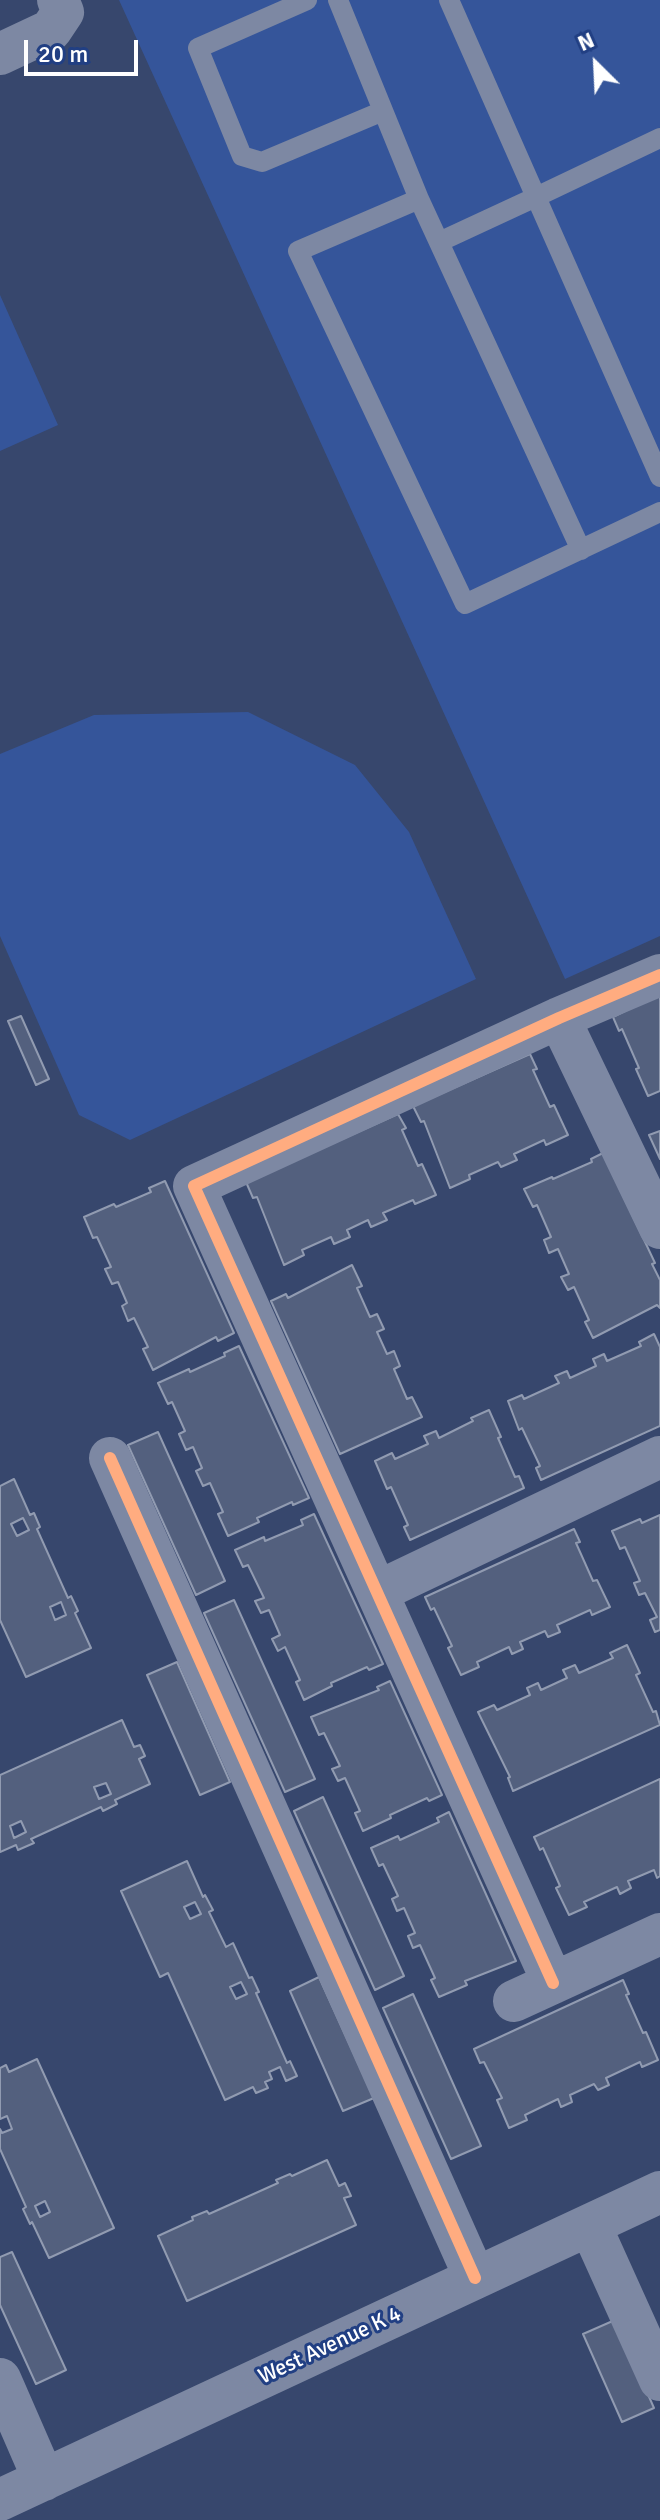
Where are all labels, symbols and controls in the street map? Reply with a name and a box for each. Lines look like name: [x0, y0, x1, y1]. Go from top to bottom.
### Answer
scale bar: [28, 24, 142, 74]
north arrow: [556, 24, 636, 104]
text: N: [574, 26, 599, 57]
text: 20 m: [38, 39, 88, 69]
street label: West Avenue K 4: [254, 2301, 406, 2391]

